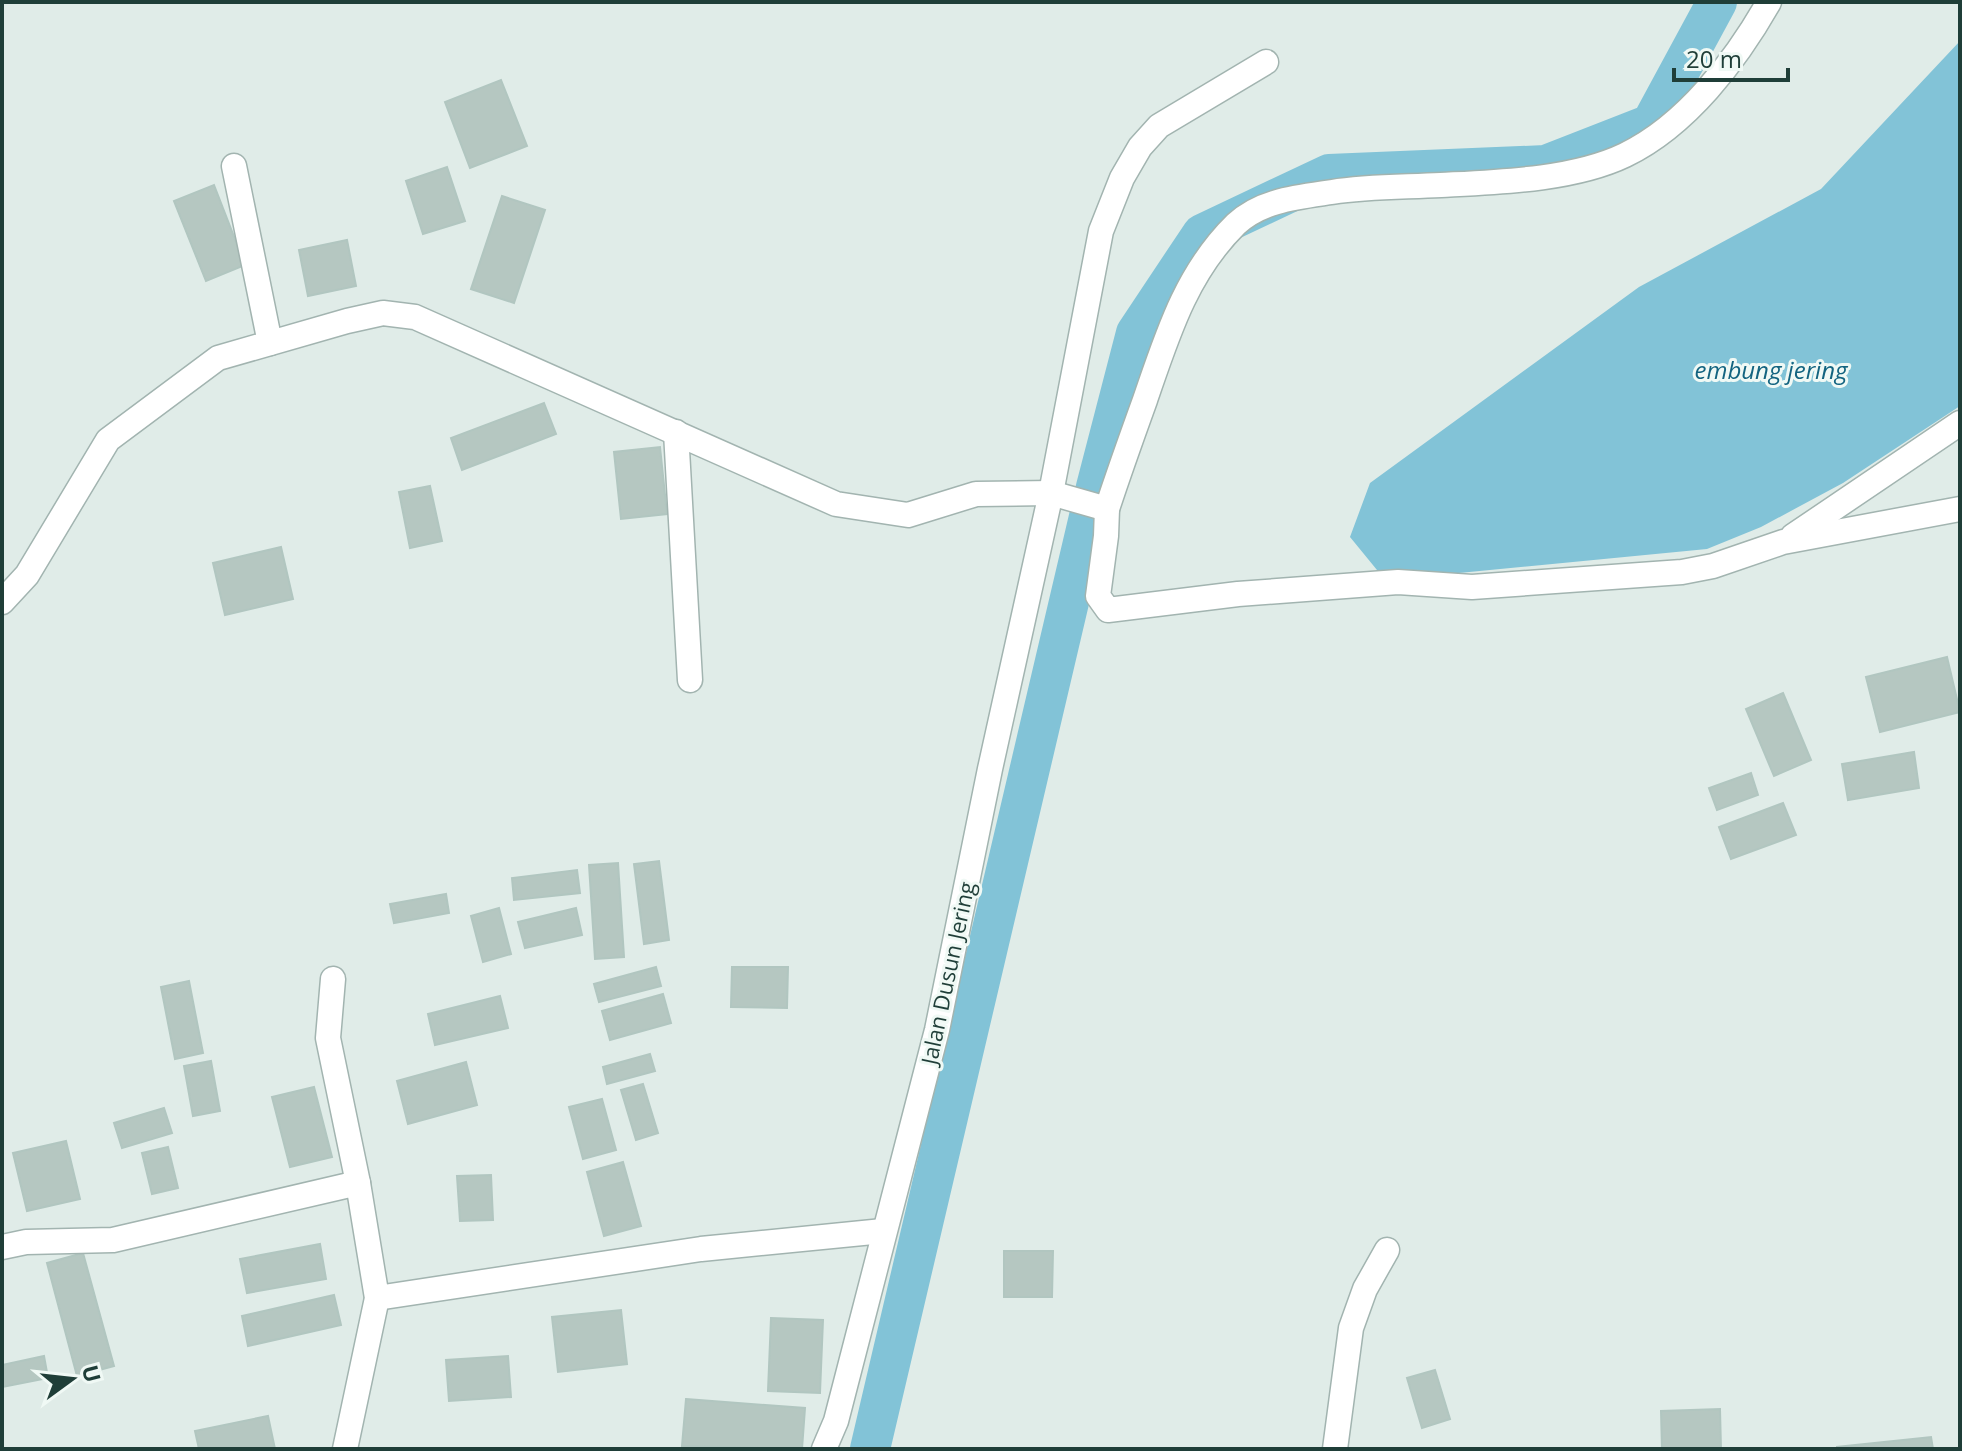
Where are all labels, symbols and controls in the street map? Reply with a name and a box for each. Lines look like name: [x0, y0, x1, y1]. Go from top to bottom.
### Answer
scale bar: [1674, 32, 1788, 82]
text: 20 m: [1686, 42, 1742, 75]
water label: embung jering: [1695, 353, 1849, 386]
street label: Jalan Dusun Jering: [913, 879, 981, 1069]
north arrow: [32, 1339, 112, 1419]
text: U: [76, 1362, 109, 1385]

